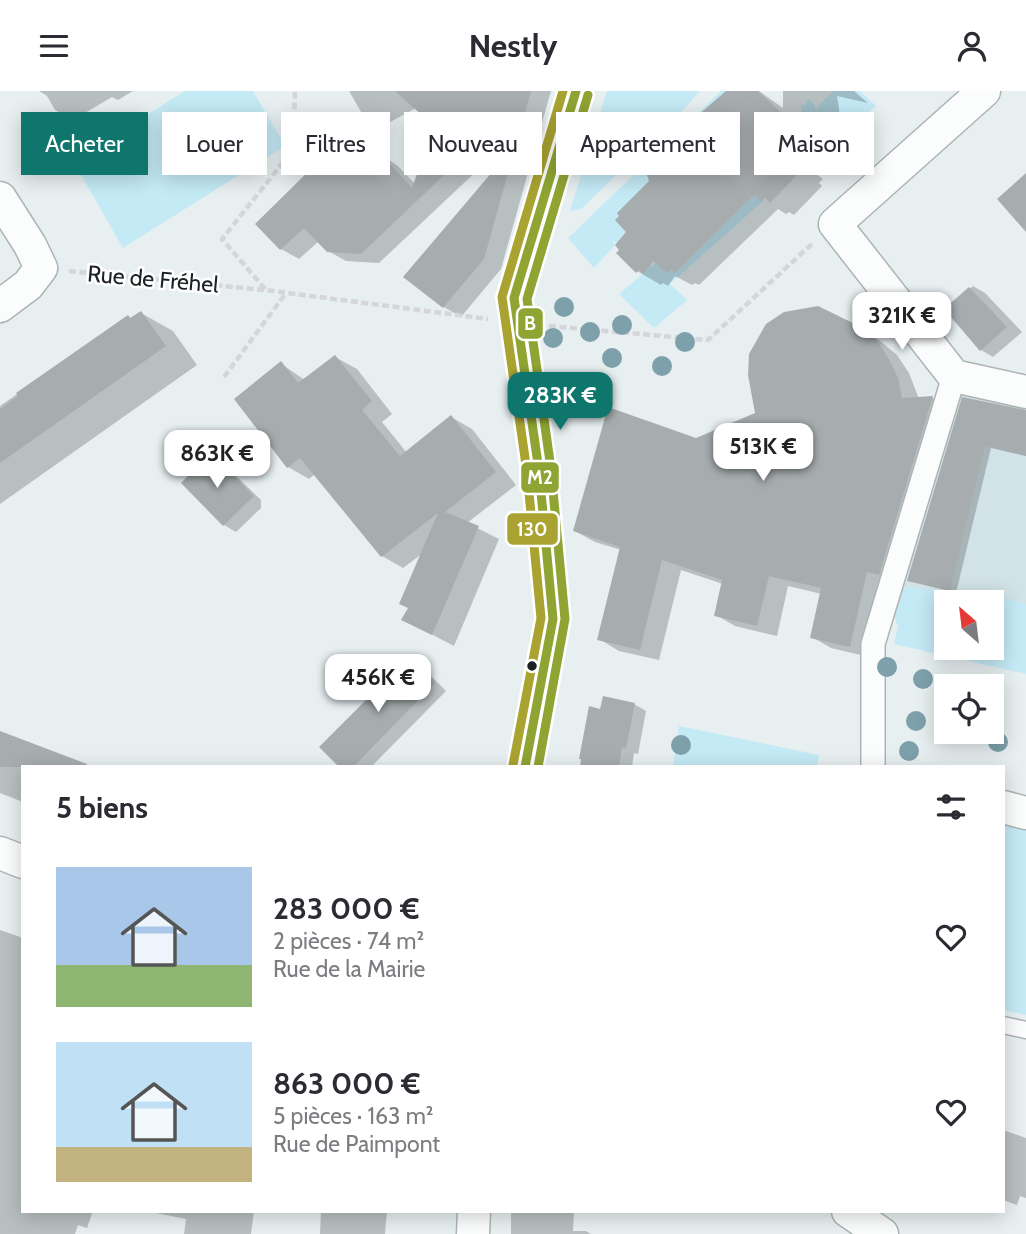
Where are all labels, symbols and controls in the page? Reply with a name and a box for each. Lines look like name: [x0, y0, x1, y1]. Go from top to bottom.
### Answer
text: Nestly: [469, 26, 557, 65]
icon: menu: [35, 27, 73, 65]
icon: person: [953, 27, 991, 65]
chip: Acheter: [21, 112, 148, 175]
chip: Louer: [162, 112, 267, 175]
chip: Filtres: [281, 112, 390, 175]
chip: Nouveau: [404, 112, 542, 175]
chip: Appartement: [556, 112, 740, 175]
chip: Maison: [754, 112, 874, 175]
street label: Rue de Fréhel: [86, 259, 220, 299]
pin: 321K €: [845, 293, 959, 352]
text: 321K €: [868, 301, 936, 329]
line badge: B: [517, 307, 544, 340]
text: B: [524, 312, 536, 335]
pin: 283K €: [503, 373, 617, 432]
text: 283K €: [524, 381, 596, 409]
pin: 513K €: [706, 423, 820, 483]
pin: 863K €: [160, 431, 274, 490]
text: 513K €: [729, 432, 797, 460]
text: 863K €: [180, 439, 254, 467]
line badge: M2: [520, 461, 560, 494]
text: M2: [527, 466, 553, 489]
line badge: 130: [506, 512, 559, 546]
text: 130: [517, 518, 547, 541]
north arrow: [934, 590, 1004, 660]
map controls: [934, 590, 1004, 744]
pin: 456K €: [321, 655, 435, 714]
unlabelled marker: [525, 659, 539, 673]
text: 456K €: [341, 663, 415, 691]
button: locate: [934, 674, 1004, 744]
icon: filters: [932, 788, 970, 826]
text: 5 biens: [56, 789, 148, 826]
text: 283 000 €: [273, 890, 419, 927]
icon: home: [112, 895, 196, 979]
icon: heart: [932, 918, 970, 956]
text: 2 pièces · 74 m²: [273, 927, 424, 955]
text: Rue de la Mairie: [273, 955, 425, 983]
text: 863 000 €: [273, 1065, 420, 1102]
icon: home: [112, 1070, 196, 1154]
icon: heart: [932, 1093, 970, 1131]
text: 5 pièces · 163 m²: [273, 1102, 433, 1130]
text: Rue de Paimpont: [273, 1130, 440, 1158]

